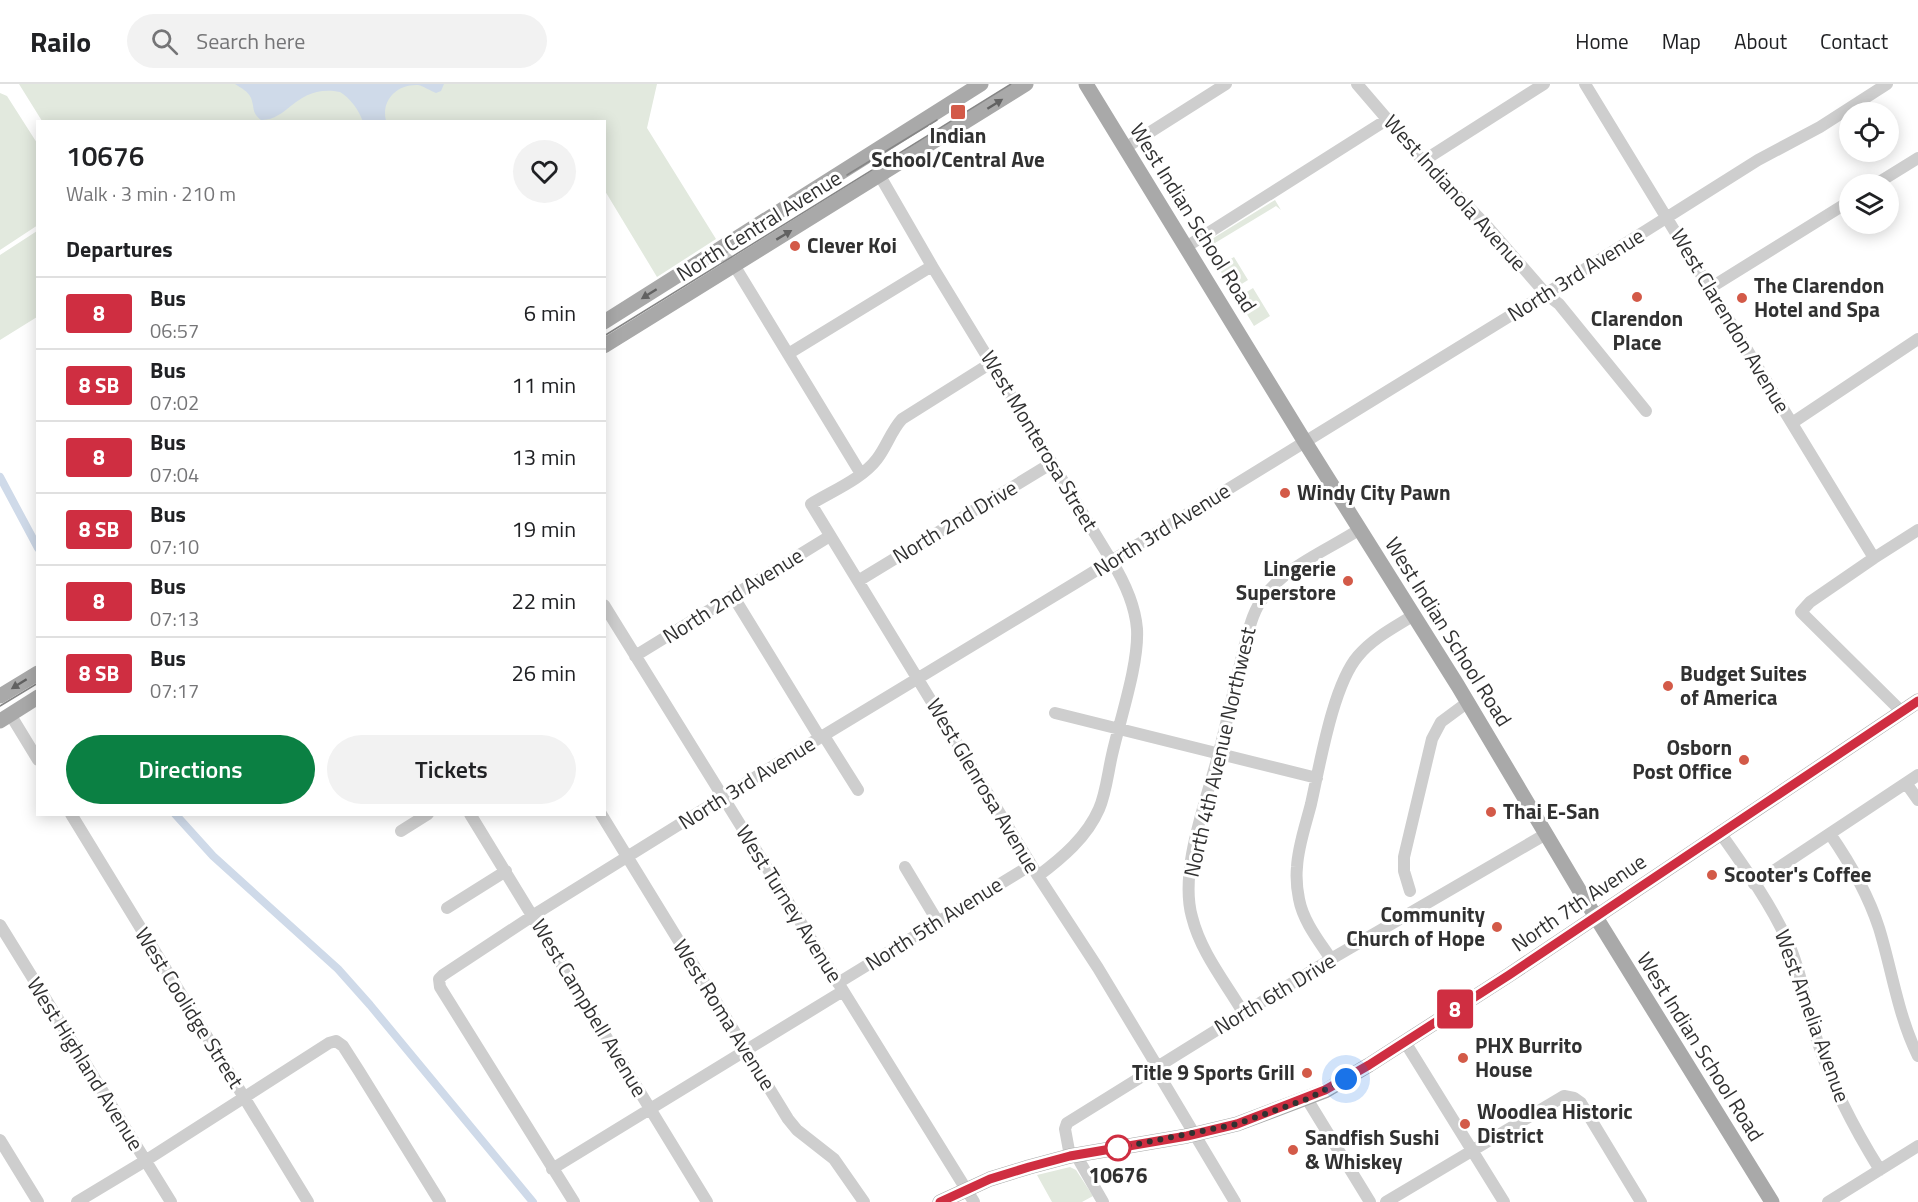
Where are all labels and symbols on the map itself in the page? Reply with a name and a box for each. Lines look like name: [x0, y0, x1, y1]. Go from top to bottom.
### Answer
one-way arrow: [987, 99, 1003, 110]
marker: Indian School/Central Ave: [949, 103, 967, 121]
street label: West Indianola Avenue: [1377, 107, 1535, 278]
street label: West Indian School Road: [1123, 117, 1265, 318]
place label: Indian School/Central Ave: [871, 119, 1045, 175]
street label: North Central Avenue: [670, 161, 847, 289]
street label: North 3rd Avenue: [1501, 219, 1650, 329]
street label: West Clarendon Avenue: [1663, 222, 1799, 419]
place label: Clever Koi: [807, 229, 897, 261]
one-way arrow: [776, 230, 792, 241]
marker: Clever Koi: [788, 239, 802, 253]
place label: The Clarendon Hotel and Spa: [1754, 269, 1884, 325]
one-way arrow: [641, 288, 657, 299]
marker: Clarendon Place: [1630, 290, 1644, 304]
marker: The Clarendon Hotel and Spa: [1735, 291, 1749, 305]
place label: Clarendon Place: [1591, 302, 1683, 358]
street label: West Monterosa Street: [973, 344, 1107, 537]
street label: North 2nd Drive: [886, 471, 1023, 571]
street label: North 3rd Avenue: [1087, 474, 1236, 584]
place label: Windy City Pawn: [1297, 476, 1451, 508]
marker: Windy City Pawn: [1278, 486, 1292, 500]
street label: West Indian School Road: [1378, 531, 1520, 732]
street label: North 2nd Avenue: [656, 539, 809, 651]
place label: Lingerie Superstore: [1236, 552, 1336, 608]
marker: Lingerie Superstore: [1341, 574, 1355, 588]
street label: North 4th Avenue Northwest: [1175, 623, 1264, 880]
place label: Budget Suites of America: [1680, 657, 1807, 713]
one-way arrow: [11, 679, 27, 690]
marker: Budget Suites of America: [1661, 679, 1675, 693]
street label: West Glenrosa Avenue: [919, 692, 1049, 879]
street label: North 3rd Avenue: [672, 727, 821, 837]
place label: Osborn Post Office: [1632, 731, 1732, 787]
marker: Osborn Post Office: [1737, 753, 1751, 767]
place label: Thai E-San: [1503, 795, 1600, 827]
marker: Thai E-San: [1484, 805, 1498, 819]
street label: West Turney Avenue: [728, 819, 851, 988]
street label: North 7th Avenue: [1505, 845, 1652, 959]
place label: Scooter's Coffee: [1724, 858, 1872, 890]
street label: North 5th Avenue: [859, 868, 1008, 978]
marker: Scooter's Coffee: [1705, 868, 1719, 882]
place label: Community Church of Hope: [1346, 898, 1485, 954]
street label: West Campbell Avenue: [524, 912, 656, 1103]
marker: Community Church of Hope: [1490, 920, 1504, 934]
street label: West Coolidge Street: [127, 921, 253, 1095]
street label: West Amelia Avenue: [1767, 925, 1859, 1106]
street label: West Roma Avenue: [665, 933, 784, 1096]
street label: North 6th Drive: [1208, 944, 1341, 1042]
street label: West Indian School Road: [1630, 946, 1772, 1147]
street label: West Highland Avenue: [19, 970, 152, 1157]
line badge: 8: [1436, 990, 1474, 1028]
place label: PHX Burrito House: [1475, 1029, 1582, 1085]
marker: PHX Burrito House: [1456, 1051, 1470, 1065]
place label: Title 9 Sports Grill: [1132, 1056, 1295, 1088]
your location: [1331, 1064, 1361, 1094]
marker: Title 9 Sports Grill: [1300, 1066, 1314, 1080]
place label: Woodlea Historic District: [1477, 1095, 1633, 1151]
marker: Woodlea Historic District: [1458, 1117, 1472, 1131]
place label: Sandfish Sushi & Whiskey: [1305, 1121, 1439, 1177]
marker: 10676: [1105, 1135, 1131, 1161]
marker: Sandfish Sushi & Whiskey: [1286, 1143, 1300, 1157]
place label: 10676: [1089, 1159, 1148, 1191]

